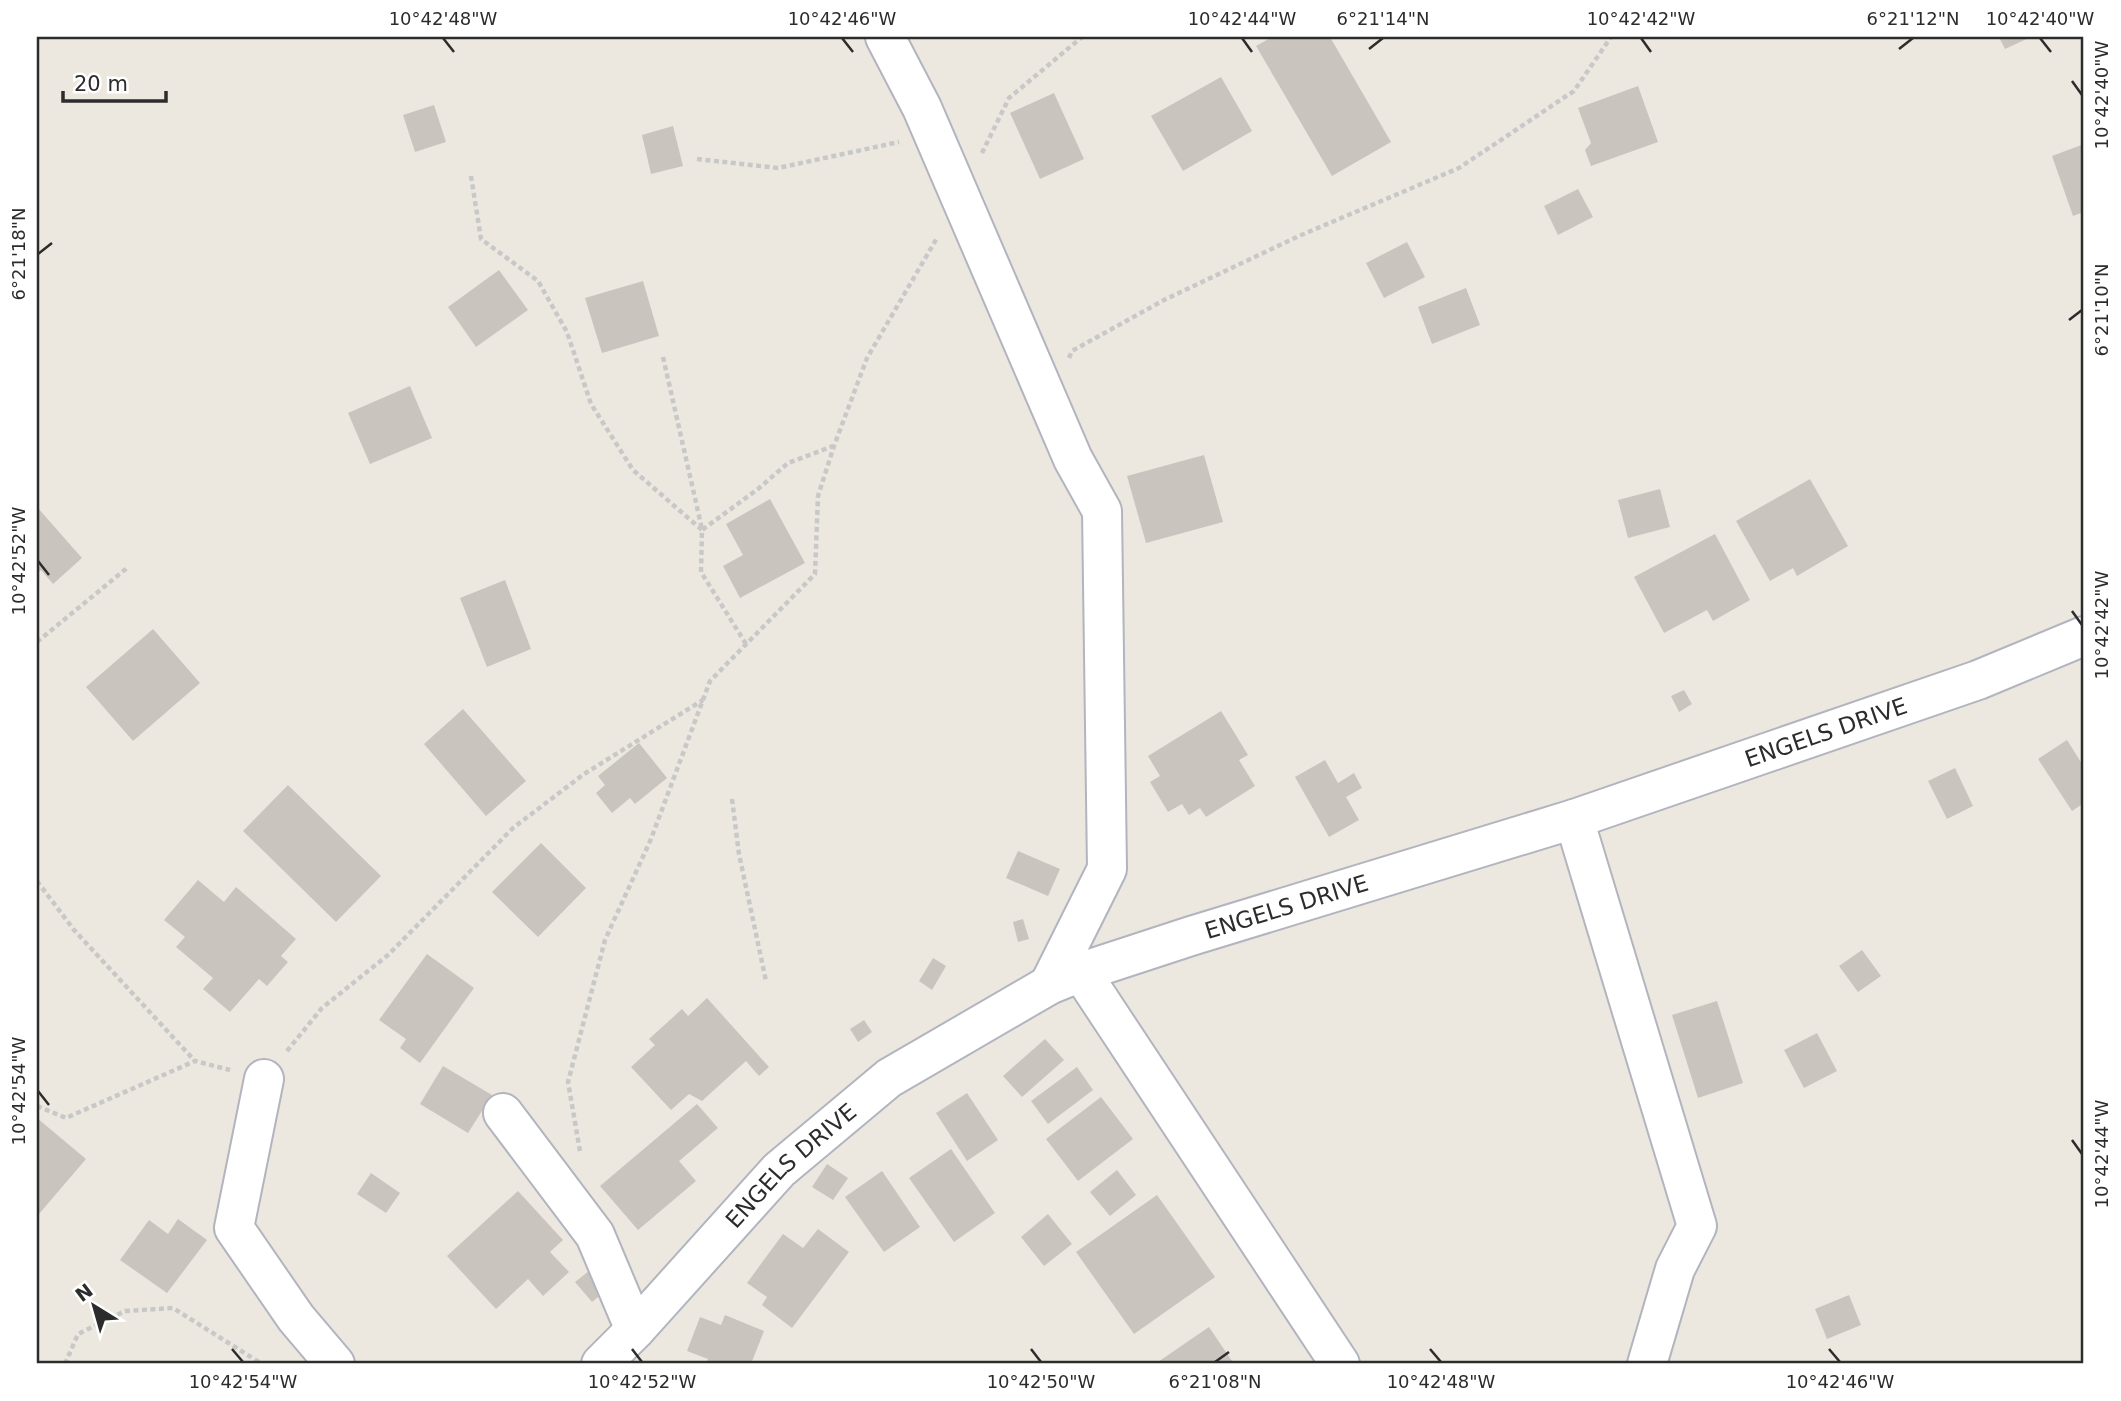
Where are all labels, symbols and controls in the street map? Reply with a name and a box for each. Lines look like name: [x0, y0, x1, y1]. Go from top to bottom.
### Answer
text: 10°42'48"W: [389, 8, 498, 29]
text: 10°42'46"W: [788, 8, 897, 29]
text: 10°42'44"W: [1188, 8, 1297, 29]
text: 6°21'14"N: [1337, 8, 1429, 29]
text: 10°42'42"W: [1587, 8, 1696, 29]
text: 6°21'12"N: [1867, 8, 1959, 29]
text: 10°42'40"W: [1986, 8, 2095, 29]
text: 10°42'40"W: [2091, 40, 2112, 149]
scale bar: [63, 60, 166, 104]
text: 20 m: [74, 72, 128, 96]
text: 6°21'18"N: [8, 208, 29, 300]
text: 6°21'10"N: [2091, 264, 2112, 356]
text: 10°42'52"W: [8, 506, 29, 615]
text: 10°42'42"W: [2091, 570, 2112, 679]
street label: ENGELS DRIVE: [1741, 692, 1910, 772]
street label: ENGELS DRIVE: [1202, 870, 1371, 944]
text: 10°42'54"W: [8, 1036, 29, 1145]
street label: ENGELS DRIVE: [720, 1098, 861, 1233]
text: 10°42'44"W: [2091, 1099, 2112, 1208]
north arrow: [60, 1272, 130, 1342]
text: N: [71, 1279, 97, 1306]
text: 10°42'54"W: [189, 1371, 298, 1392]
text: 10°42'52"W: [588, 1371, 697, 1392]
text: 10°42'50"W: [987, 1371, 1096, 1392]
text: 6°21'08"N: [1169, 1371, 1261, 1392]
text: 10°42'48"W: [1387, 1371, 1496, 1392]
text: 10°42'46"W: [1786, 1371, 1895, 1392]

